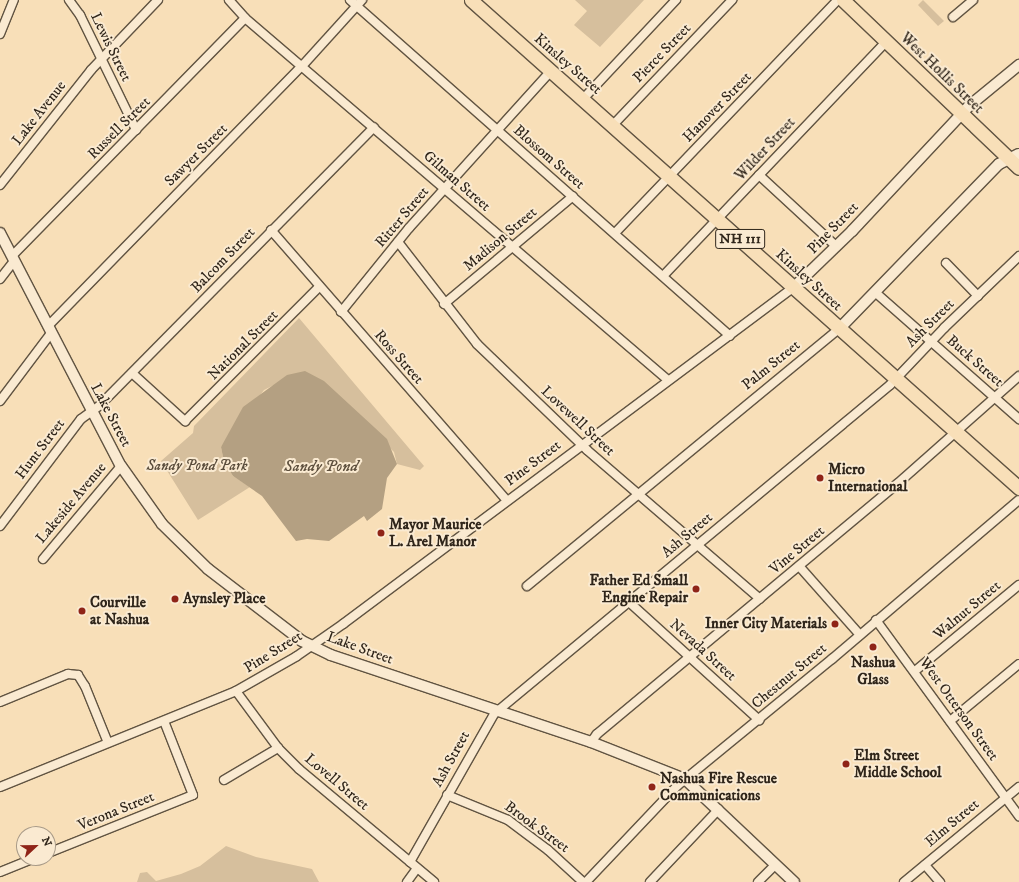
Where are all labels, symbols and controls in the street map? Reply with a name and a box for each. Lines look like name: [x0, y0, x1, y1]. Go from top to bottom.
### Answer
street label: Lewis Street: [87, 10, 135, 84]
street label: Pierce Street: [629, 20, 695, 86]
street label: West Hollis Street: [897, 29, 987, 117]
street label: Kinsley Street: [530, 30, 606, 98]
street label: Hanover Street: [679, 68, 755, 146]
street label: Lake Avenue: [8, 77, 70, 149]
street label: Russell Street: [84, 93, 154, 163]
street label: Wilder Street: [731, 114, 799, 184]
street label: Sawyer Street: [161, 120, 231, 190]
street label: Blossom Street: [510, 121, 588, 193]
street label: Gilman Street: [420, 147, 494, 215]
street label: Ritter Street: [371, 183, 433, 251]
street label: Pine Street: [804, 198, 862, 258]
street label: Madison Street: [460, 203, 540, 275]
street label: Balcom Street: [187, 224, 259, 296]
road number: NH 111: [715, 227, 765, 251]
street label: Kinsley Street: [772, 245, 846, 315]
street label: Ash Street: [902, 295, 958, 351]
street label: National Street: [204, 306, 282, 384]
street label: Ross Street: [371, 326, 427, 388]
street label: Buck Street: [943, 331, 1007, 391]
street label: Palm Street: [738, 336, 804, 394]
street label: Lake Street: [87, 380, 135, 450]
street label: Lovewell Street: [537, 382, 619, 460]
street label: Hunt Street: [11, 415, 69, 483]
street label: Pine Street: [502, 436, 564, 490]
water label: Sandy Pond: [284, 456, 358, 476]
park label: Sandy Pond Park: [146, 457, 248, 475]
street label: Lakeside Avenue: [32, 459, 110, 547]
place label: Micro International: [828, 460, 907, 495]
marker: Micro International: [815, 473, 825, 483]
street label: Ash Street: [658, 508, 716, 562]
place label: Mayor Maurice L. Arel Manor: [389, 515, 482, 550]
street label: Vine Street: [766, 522, 828, 578]
marker: Mayor Maurice L. Arel Manor: [376, 528, 386, 538]
place label: Father Ed Small Engine Repair: [589, 571, 688, 606]
street label: Walnut Street: [930, 577, 1004, 643]
marker: Father Ed Small Engine Repair: [691, 584, 701, 594]
place label: Aynsley Place: [183, 590, 265, 608]
place label: Courville at Nashua: [90, 593, 149, 628]
marker: Aynsley Place: [170, 594, 180, 604]
marker: Courville at Nashua: [77, 606, 87, 616]
street label: Nevada Street: [666, 615, 740, 685]
place label: Inner City Materials: [705, 615, 827, 633]
marker: Inner City Materials: [830, 619, 840, 629]
street label: Pine Street: [241, 627, 305, 677]
street label: Lake Street: [324, 628, 396, 668]
street label: Chestnut Street: [748, 639, 830, 713]
marker: Nashua Glass: [868, 642, 878, 652]
place label: Nashua Glass: [851, 653, 895, 688]
street label: West Otterson Street: [916, 654, 1002, 764]
street label: Ash Street: [428, 728, 474, 790]
place label: Elm Street Middle School: [854, 746, 942, 781]
street label: Lovell Street: [301, 750, 373, 814]
marker: Elm Street Middle School: [841, 759, 851, 769]
place label: Nashua Fire Rescue Communications: [660, 769, 777, 804]
marker: Nashua Fire Rescue Communications: [647, 782, 657, 792]
street label: Verona Street: [75, 788, 157, 834]
street label: Elm Street: [921, 795, 983, 851]
street label: Brook Street: [501, 797, 573, 857]
north arrow: [16, 826, 56, 866]
text: N: [38, 835, 54, 849]

